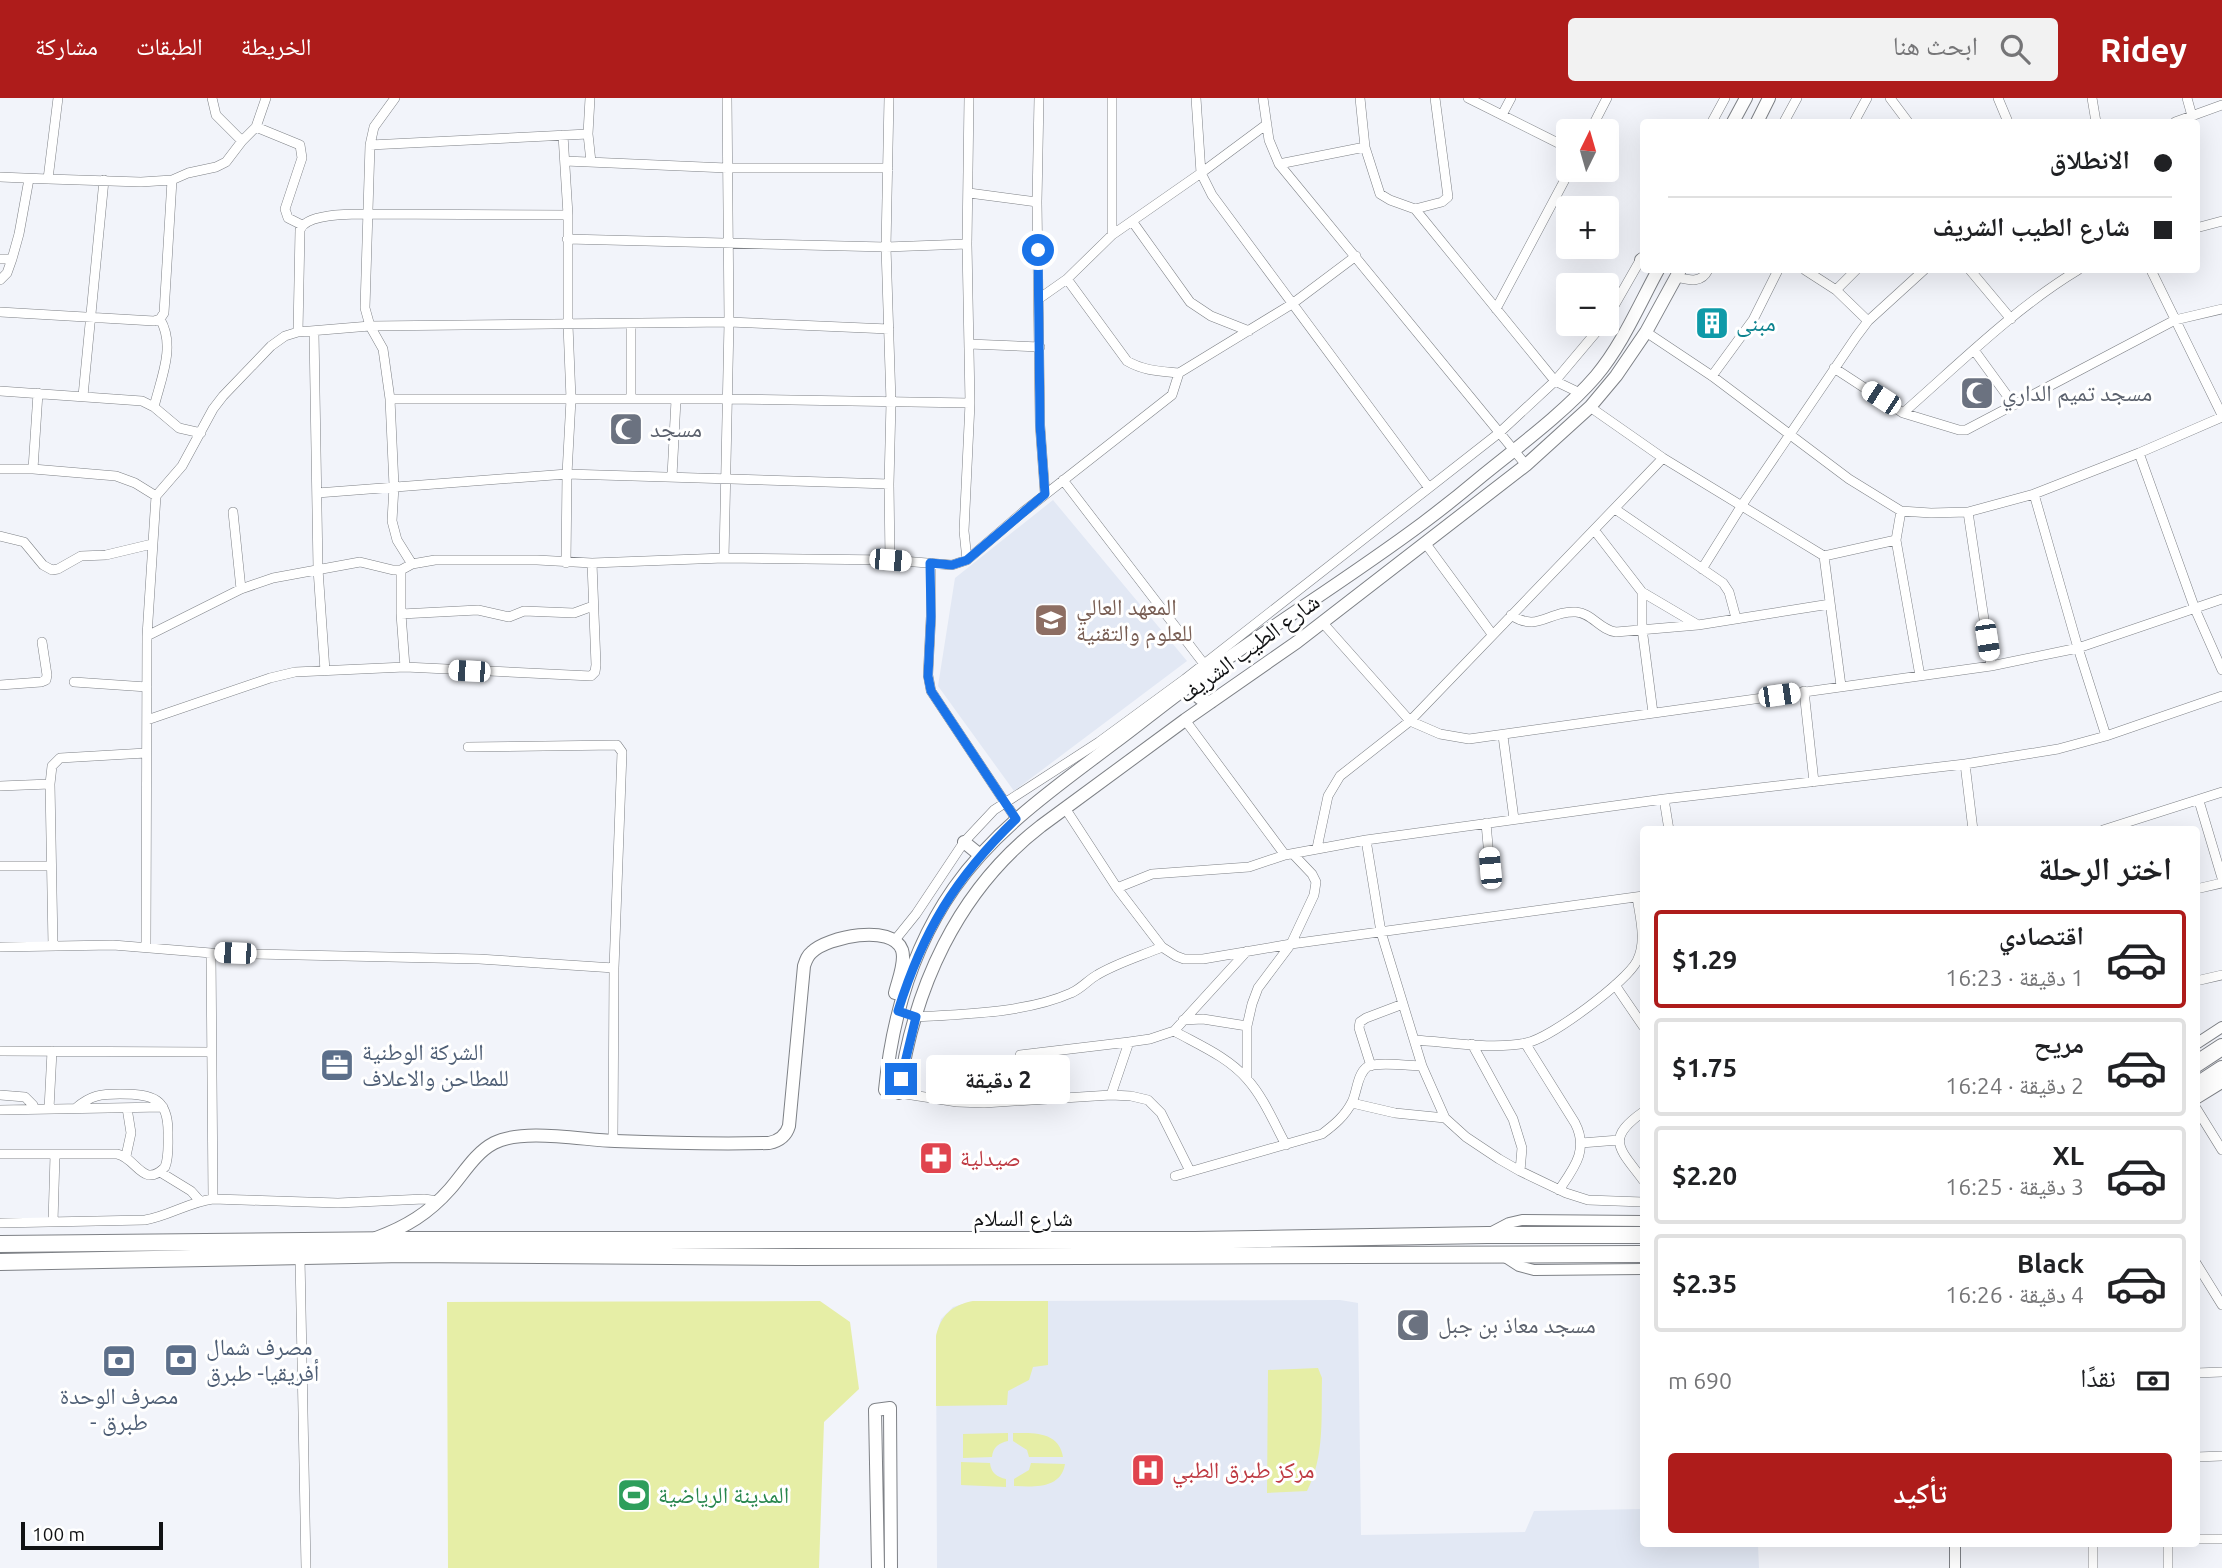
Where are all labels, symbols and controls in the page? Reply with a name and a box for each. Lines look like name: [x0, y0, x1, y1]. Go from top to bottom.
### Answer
search box: [1568, 18, 2058, 81]
icon: search: [1996, 30, 2034, 68]
text: ابحث هنا: [1893, 31, 1978, 60]
text: Ridey: [2100, 31, 2187, 68]
text: مشاركة: [35, 33, 98, 60]
text: الطبقات: [136, 33, 203, 60]
text: الخريطة: [241, 33, 311, 60]
north arrow: [1556, 119, 1619, 182]
map controls: [1556, 119, 1619, 336]
text: الانطلاق: [2050, 145, 2130, 174]
button: +: [1556, 196, 1619, 259]
text: شارع الطيب الشريف: [1933, 212, 2130, 241]
route start: [1022, 234, 1054, 266]
button: −: [1556, 273, 1619, 336]
building icon: مبنى: [1693, 304, 1731, 342]
place label: مبنى: [1736, 310, 1776, 337]
mosque icon: مسجد تميم الداري: [1958, 374, 1996, 412]
car: [1858, 378, 1905, 418]
place label: مسجد تميم الداري: [2002, 380, 2152, 412]
mosque icon: مسجد: [607, 410, 645, 448]
place label: مسجد: [650, 416, 702, 442]
car: [869, 548, 912, 572]
street label: شارع الطيب الشريف: [1174, 588, 1326, 709]
place label: المعهد العالي للعلوم والتقنية: [1076, 594, 1193, 649]
school or university icon: المعهد العالي للعلوم والتقنية: [1032, 601, 1070, 639]
car: [1974, 618, 2001, 662]
car: [448, 659, 491, 683]
car: [1757, 682, 1802, 708]
car: [1478, 846, 1503, 890]
text: اختر الرحلة: [2038, 850, 2172, 886]
text: اقتصادي: [1999, 921, 2084, 950]
icon: car: [2105, 928, 2168, 991]
car: [214, 942, 257, 964]
text: $1.29: [1672, 945, 1737, 974]
text: 1 دقيقة · 16:23: [1945, 965, 2084, 990]
text: مريح: [2034, 1029, 2084, 1058]
icon: car: [2105, 1036, 2168, 1099]
place label: الشركة الوطنية للمطاحن والاعلاف: [362, 1039, 509, 1092]
office icon: الشركة الوطنية للمطاحن والاعلاف: [318, 1046, 356, 1084]
text: $1.75: [1672, 1053, 1737, 1082]
callout: 2 دقيقة: [926, 1054, 1069, 1104]
route end: [885, 1063, 917, 1095]
text: 2 دقيقة: [965, 1067, 1031, 1092]
text: 2 دقيقة · 16:24: [1945, 1073, 2084, 1098]
pharmacy icon: صيدلية: [917, 1139, 955, 1177]
text: XL: [2053, 1141, 2084, 1170]
icon: car: [2105, 1144, 2168, 1207]
place label: صيدلية: [960, 1145, 1021, 1171]
text: $2.20: [1672, 1161, 1737, 1190]
text: 3 دقيقة · 16:25: [1945, 1174, 2084, 1199]
street label: شارع السلام: [973, 1205, 1073, 1234]
text: Black: [2017, 1249, 2084, 1278]
icon: car: [2105, 1252, 2168, 1315]
text: $2.35: [1672, 1269, 1737, 1298]
text: 4 دقيقة · 16:26: [1945, 1282, 2084, 1307]
mosque icon: مسجد معاذ بن جبل: [1394, 1306, 1432, 1344]
place label: مسجد معاذ بن جبل: [1438, 1312, 1596, 1339]
place label: مصرف شمال أفريقيا- طبرق: [206, 1334, 319, 1387]
bank icon: مصرف شمال أفريقيا- طبرق: [162, 1341, 200, 1379]
bank icon: مصرف الوحدة - طبرق: [100, 1342, 138, 1380]
icon: cash: [2134, 1362, 2172, 1400]
text: نقدًا: [2080, 1363, 2116, 1392]
text: 690 m: [1668, 1368, 1732, 1393]
place label: مصرف الوحدة - طبرق: [60, 1383, 178, 1436]
hospital icon: مركز طبرق الطبي: [1129, 1451, 1167, 1489]
button: تأكيد: [1668, 1453, 2172, 1533]
place label: مركز طبرق الطبي: [1172, 1457, 1315, 1489]
sports icon: المدينة الرياضية: [615, 1476, 653, 1514]
place label: المدينة الرياضية: [658, 1482, 789, 1508]
scale bar: [21, 1519, 163, 1551]
text: 100 m: [32, 1523, 85, 1545]

